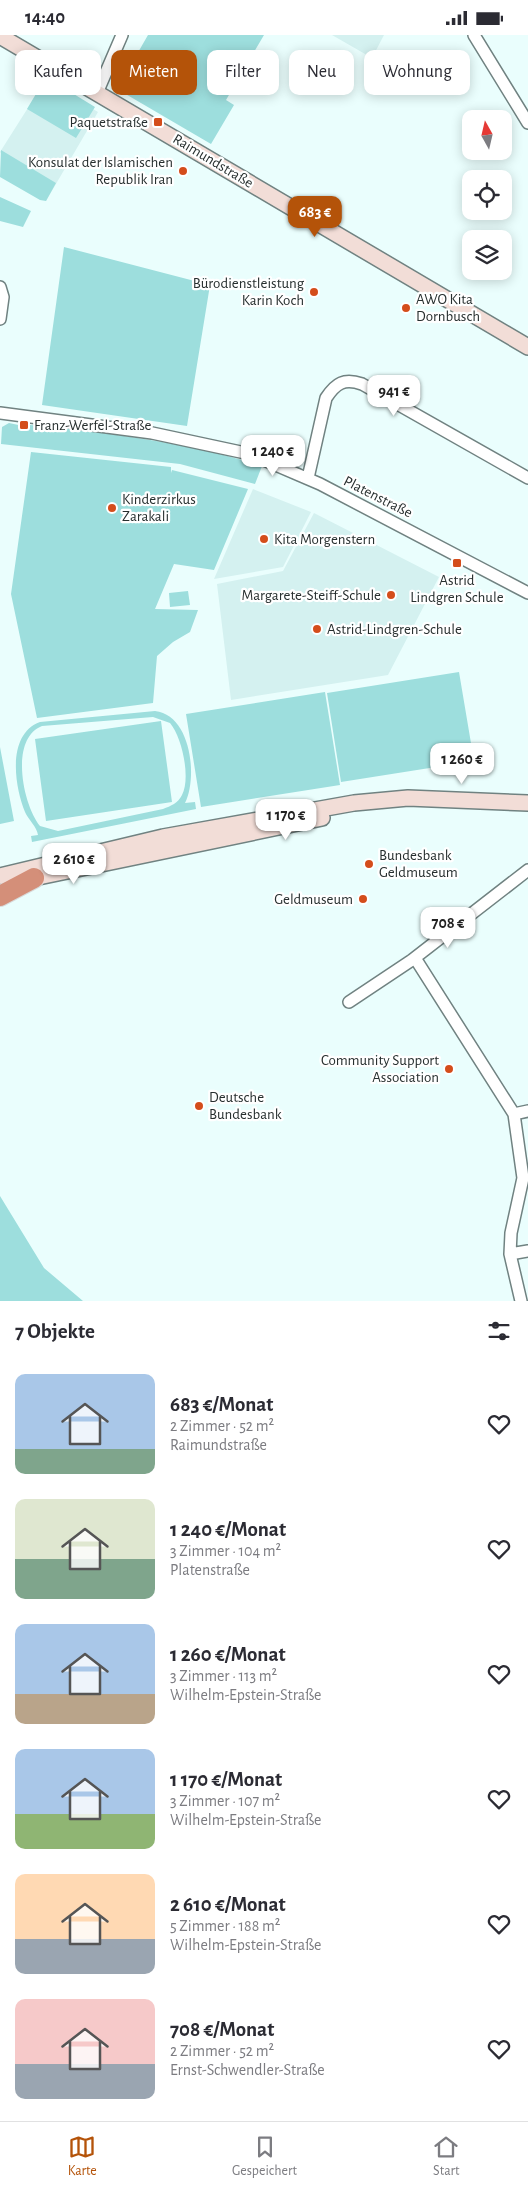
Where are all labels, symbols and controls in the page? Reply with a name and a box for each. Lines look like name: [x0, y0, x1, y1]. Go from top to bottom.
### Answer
text: 14:40: [25, 8, 65, 27]
chip: Kaufen: [15, 50, 101, 95]
chip: Mieten: [111, 50, 197, 95]
chip: Filter: [207, 50, 279, 95]
chip: Neu: [289, 50, 354, 95]
chip: Wohnung: [364, 50, 470, 95]
north arrow: [462, 110, 512, 160]
map controls: [462, 110, 512, 280]
place label: Paquetstraße: [70, 115, 148, 130]
marker: Paquetstraße: [152, 116, 164, 128]
street label: Raimundstraße: [170, 131, 256, 191]
place label: Konsulat der Islamischen Republik Iran: [28, 155, 173, 187]
marker: Konsulat der Islamischen Republik Iran: [177, 165, 189, 177]
button: locate: [462, 170, 512, 220]
pin: 683 €: [280, 195, 350, 238]
text: 683 €: [299, 204, 331, 220]
button: layers: [462, 230, 512, 280]
place label: Bürodienstleistung Karin Koch: [193, 276, 305, 308]
marker: Bürodienstleistung Karin Koch: [308, 286, 320, 298]
place label: AWO Kita Dornbusch: [416, 292, 480, 324]
marker: AWO Kita Dornbusch: [400, 302, 412, 314]
pin: 941 €: [359, 375, 429, 417]
text: 941 €: [378, 383, 410, 399]
place label: Franz-Werfel-Straße: [34, 418, 152, 433]
marker: Franz-Werfel-Straße: [18, 419, 30, 431]
pin: 1 240 €: [227, 435, 319, 477]
text: 1 240 €: [252, 443, 294, 459]
street label: Platenstraße: [341, 473, 415, 521]
place label: Kinderzirkus Zarakali: [122, 492, 196, 524]
marker: Kinderzirkus Zarakali: [106, 502, 118, 514]
place label: Kita Morgenstern: [274, 532, 375, 547]
marker: Kita Morgenstern: [258, 533, 270, 545]
marker: Astrid Lindgren Schule: [451, 557, 463, 569]
place label: Astrid Lindgren Schule: [410, 573, 504, 605]
place label: Margarete-Steiff-Schule: [241, 588, 381, 603]
marker: Margarete-Steiff-Schule: [385, 589, 397, 601]
place label: Astrid-Lindgren-Schule: [327, 622, 462, 637]
marker: Astrid-Lindgren-Schule: [311, 623, 323, 635]
pin: 1 260 €: [416, 743, 508, 785]
text: 1 260 €: [441, 751, 483, 767]
pin: 1 170 €: [240, 799, 332, 841]
text: 1 170 €: [266, 807, 306, 823]
pin: 2 610 €: [28, 843, 120, 885]
place label: Bundesbank Geldmuseum: [379, 848, 458, 880]
text: 2 610 €: [53, 851, 95, 867]
marker: Bundesbank Geldmuseum: [363, 858, 375, 870]
place label: Geldmuseum: [274, 892, 353, 907]
marker: Geldmuseum: [357, 893, 369, 905]
pin: 708 €: [413, 907, 483, 949]
text: 708 €: [431, 915, 465, 931]
place label: Community Support Association: [321, 1053, 439, 1085]
marker: Community Support Association: [443, 1063, 455, 1075]
place label: Deutsche Bundesbank: [209, 1090, 282, 1122]
marker: Deutsche Bundesbank: [193, 1100, 205, 1112]
icon: filters: [485, 1317, 513, 1345]
text: 7 Objekte: [15, 1321, 95, 1342]
icon: home: [55, 1394, 115, 1454]
text: 683 €/Monat: [170, 1394, 273, 1415]
icon: heart: [485, 1410, 513, 1438]
text: 2 Zimmer · 52 m²: [170, 1418, 274, 1434]
text: Raimundstraße: [170, 1437, 267, 1453]
icon: home: [55, 1519, 115, 1579]
text: 1 240 €/Monat: [170, 1519, 286, 1540]
icon: heart: [485, 1535, 513, 1563]
text: 3 Zimmer · 104 m²: [170, 1543, 281, 1559]
text: Platenstraße: [170, 1562, 250, 1578]
icon: home: [55, 1644, 115, 1704]
text: 1 260 €/Monat: [170, 1644, 286, 1665]
icon: heart: [485, 1660, 513, 1688]
text: 3 Zimmer · 113 m²: [170, 1668, 277, 1684]
text: Wilhelm-Epstein-Straße: [170, 1687, 321, 1703]
icon: home: [55, 1769, 115, 1829]
text: 1 170 €/Monat: [170, 1769, 282, 1790]
icon: heart: [485, 1785, 513, 1813]
text: 3 Zimmer · 107 m²: [170, 1793, 280, 1809]
text: Wilhelm-Epstein-Straße: [170, 1812, 321, 1828]
icon: home: [55, 1894, 115, 1954]
text: 2 610 €/Monat: [170, 1894, 286, 1915]
icon: heart: [485, 1910, 513, 1938]
text: 5 Zimmer · 188 m²: [170, 1918, 280, 1934]
text: Wilhelm-Epstein-Straße: [170, 1937, 321, 1953]
icon: home: [55, 2019, 115, 2079]
text: 708 €/Monat: [170, 2019, 274, 2040]
icon: heart: [485, 2035, 513, 2063]
text: 2 Zimmer · 52 m²: [170, 2043, 274, 2059]
text: Ernst-Schwendler-Straße: [170, 2062, 325, 2078]
tab: Karte: [68, 2133, 97, 2180]
tab: Gespeichert: [232, 2133, 297, 2180]
tab: Start: [432, 2133, 460, 2180]

